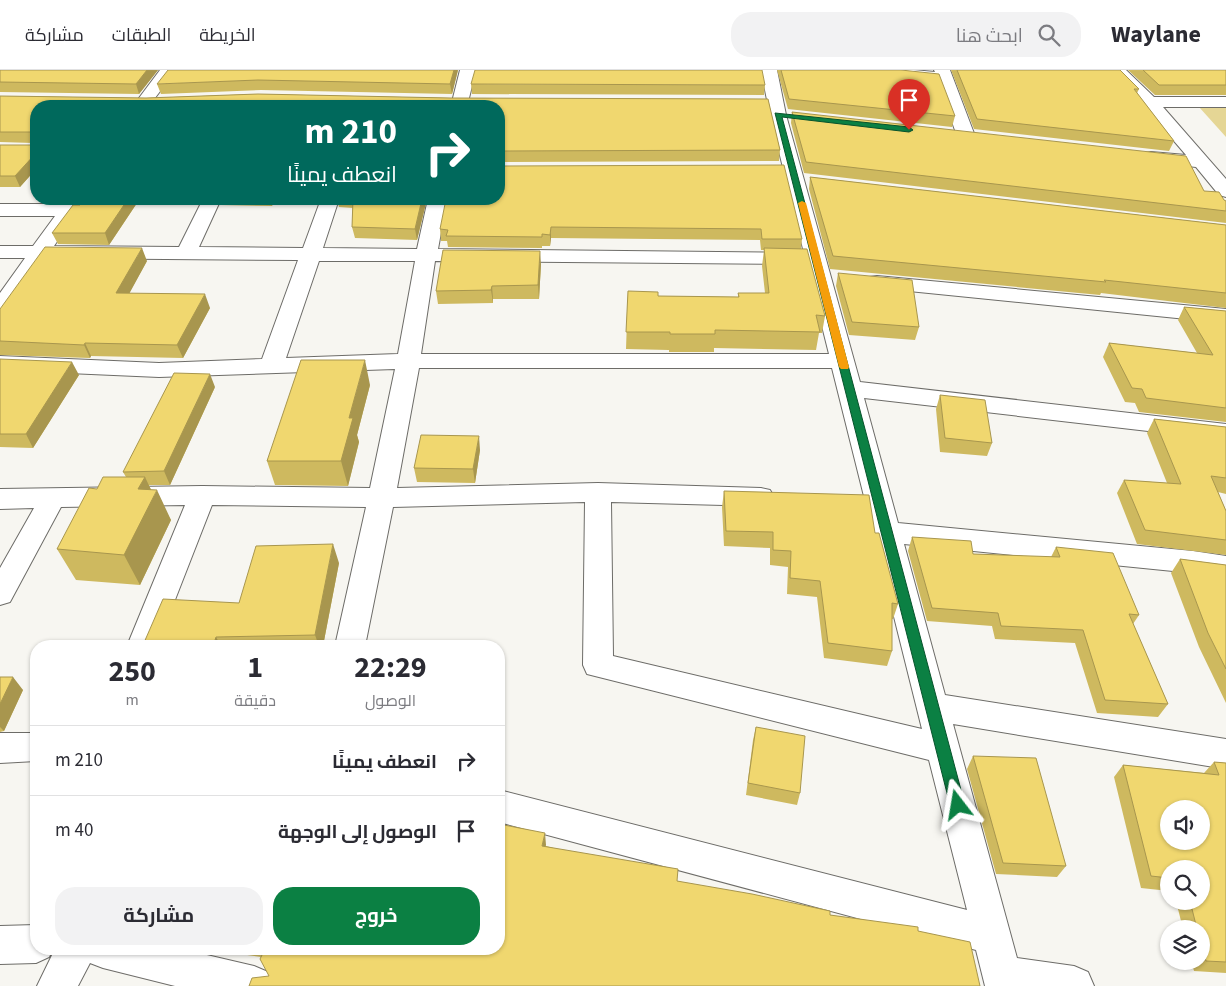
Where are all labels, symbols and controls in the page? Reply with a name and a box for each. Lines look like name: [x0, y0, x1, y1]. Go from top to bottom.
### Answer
search box: [731, 12, 1081, 57]
text: Waylane: [1111, 17, 1201, 52]
icon: search: [1035, 21, 1063, 49]
text: مشاركة: [25, 23, 84, 48]
text: الطبقات: [112, 23, 171, 48]
text: الخريطة: [199, 23, 256, 48]
text: ابحث هنا: [956, 23, 1023, 50]
pin: [888, 79, 930, 130]
icon: arrive: [895, 86, 923, 114]
text: 210 m: [305, 107, 397, 157]
icon: right: [415, 120, 480, 185]
text: انعطف يمينًا: [287, 159, 397, 191]
text: 1: [247, 646, 263, 689]
text: 22:29: [354, 646, 427, 689]
text: 250: [108, 650, 156, 693]
text: m: [126, 689, 139, 711]
text: دقيقة: [234, 690, 276, 712]
text: الوصول: [365, 690, 416, 712]
text: 210 m: [55, 747, 103, 774]
icon: right: [452, 747, 480, 775]
text: انعطف يمينًا: [332, 749, 437, 776]
position arrow: [931, 778, 983, 830]
map controls: [1160, 800, 1210, 970]
button: sound: [1160, 800, 1210, 850]
text: 40 m: [55, 817, 93, 844]
icon: arrive: [452, 817, 480, 845]
text: الوصول إلى الوجهة: [278, 819, 437, 846]
button: search: [1160, 860, 1210, 910]
button: مشاركة: [55, 887, 263, 945]
button: خروج: [273, 887, 480, 945]
button: layers: [1160, 920, 1210, 970]

